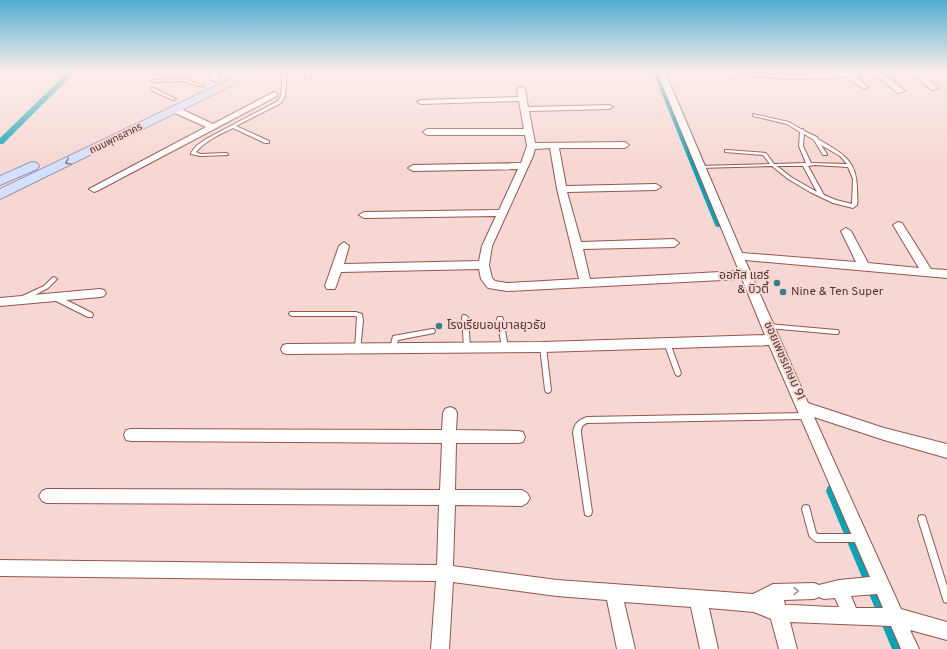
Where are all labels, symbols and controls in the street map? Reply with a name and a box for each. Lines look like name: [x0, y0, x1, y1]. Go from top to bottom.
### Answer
street label: ถนนพุทธสาคร: [87, 120, 145, 157]
one-way arrow: [65, 157, 72, 165]
place label: ออกัส แฮร์ & บิวตี้: [719, 268, 770, 298]
marker: ออกัส แฮร์ & บิวตี้: [772, 278, 782, 288]
place label: Nine & Ten Super: [791, 284, 884, 300]
marker: Nine & Ten Super: [778, 287, 788, 297]
place label: โรงเรียนอนุบาลยุวธัช: [447, 318, 546, 334]
street label: ซอยเพชรเกษม 91: [759, 319, 809, 403]
marker: โรงเรียนอนุบาลยุวธัช: [434, 321, 444, 331]
one-way arrow: [793, 587, 799, 596]

